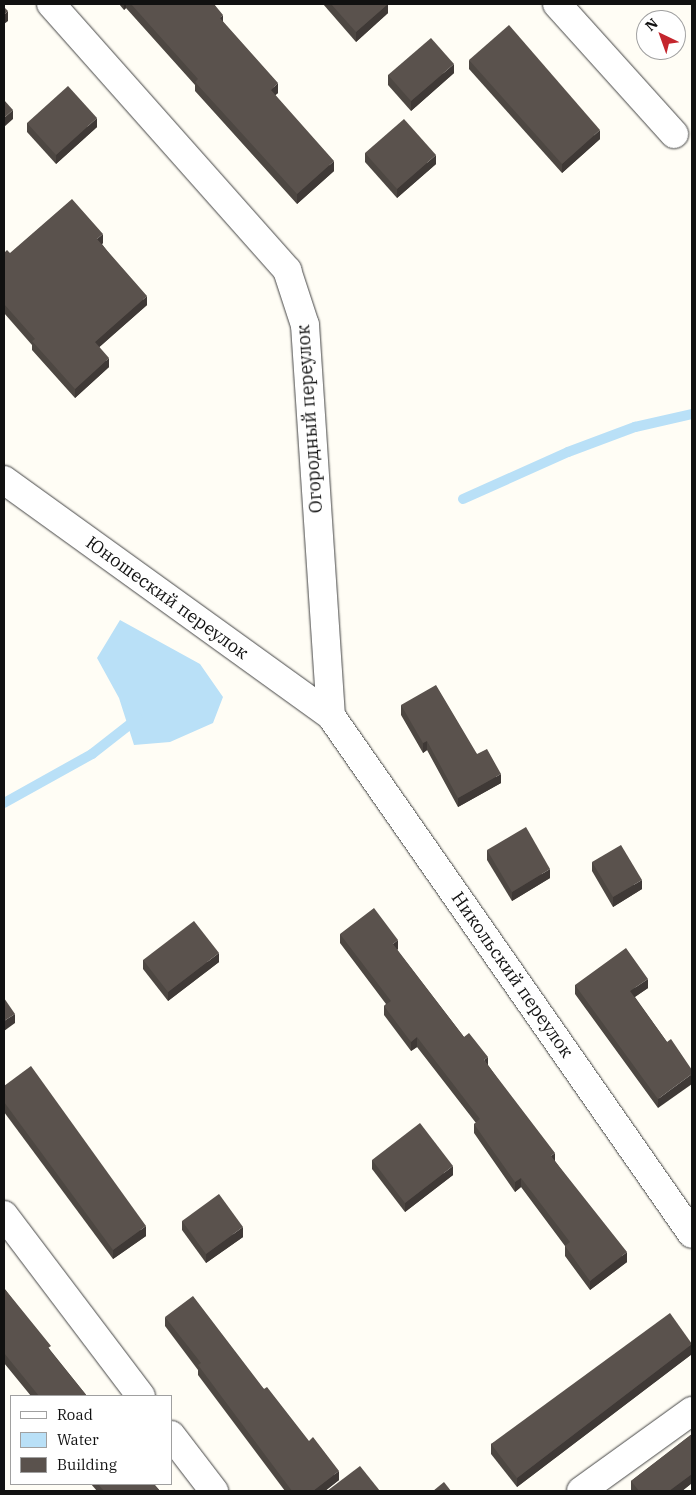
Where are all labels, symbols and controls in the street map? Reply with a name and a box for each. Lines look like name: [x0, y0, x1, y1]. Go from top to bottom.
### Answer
north arrow: [636, 10, 686, 60]
text: N: [641, 14, 662, 35]
street label: Огородный переулок: [293, 324, 327, 514]
street label: Юношеский переулок: [82, 532, 252, 664]
street label: Никольский переулок: [446, 888, 578, 1062]
legend: [10, 1395, 172, 1485]
text: Road: [57, 1405, 93, 1424]
text: Water: [57, 1430, 99, 1449]
text: Building: [57, 1455, 117, 1474]

